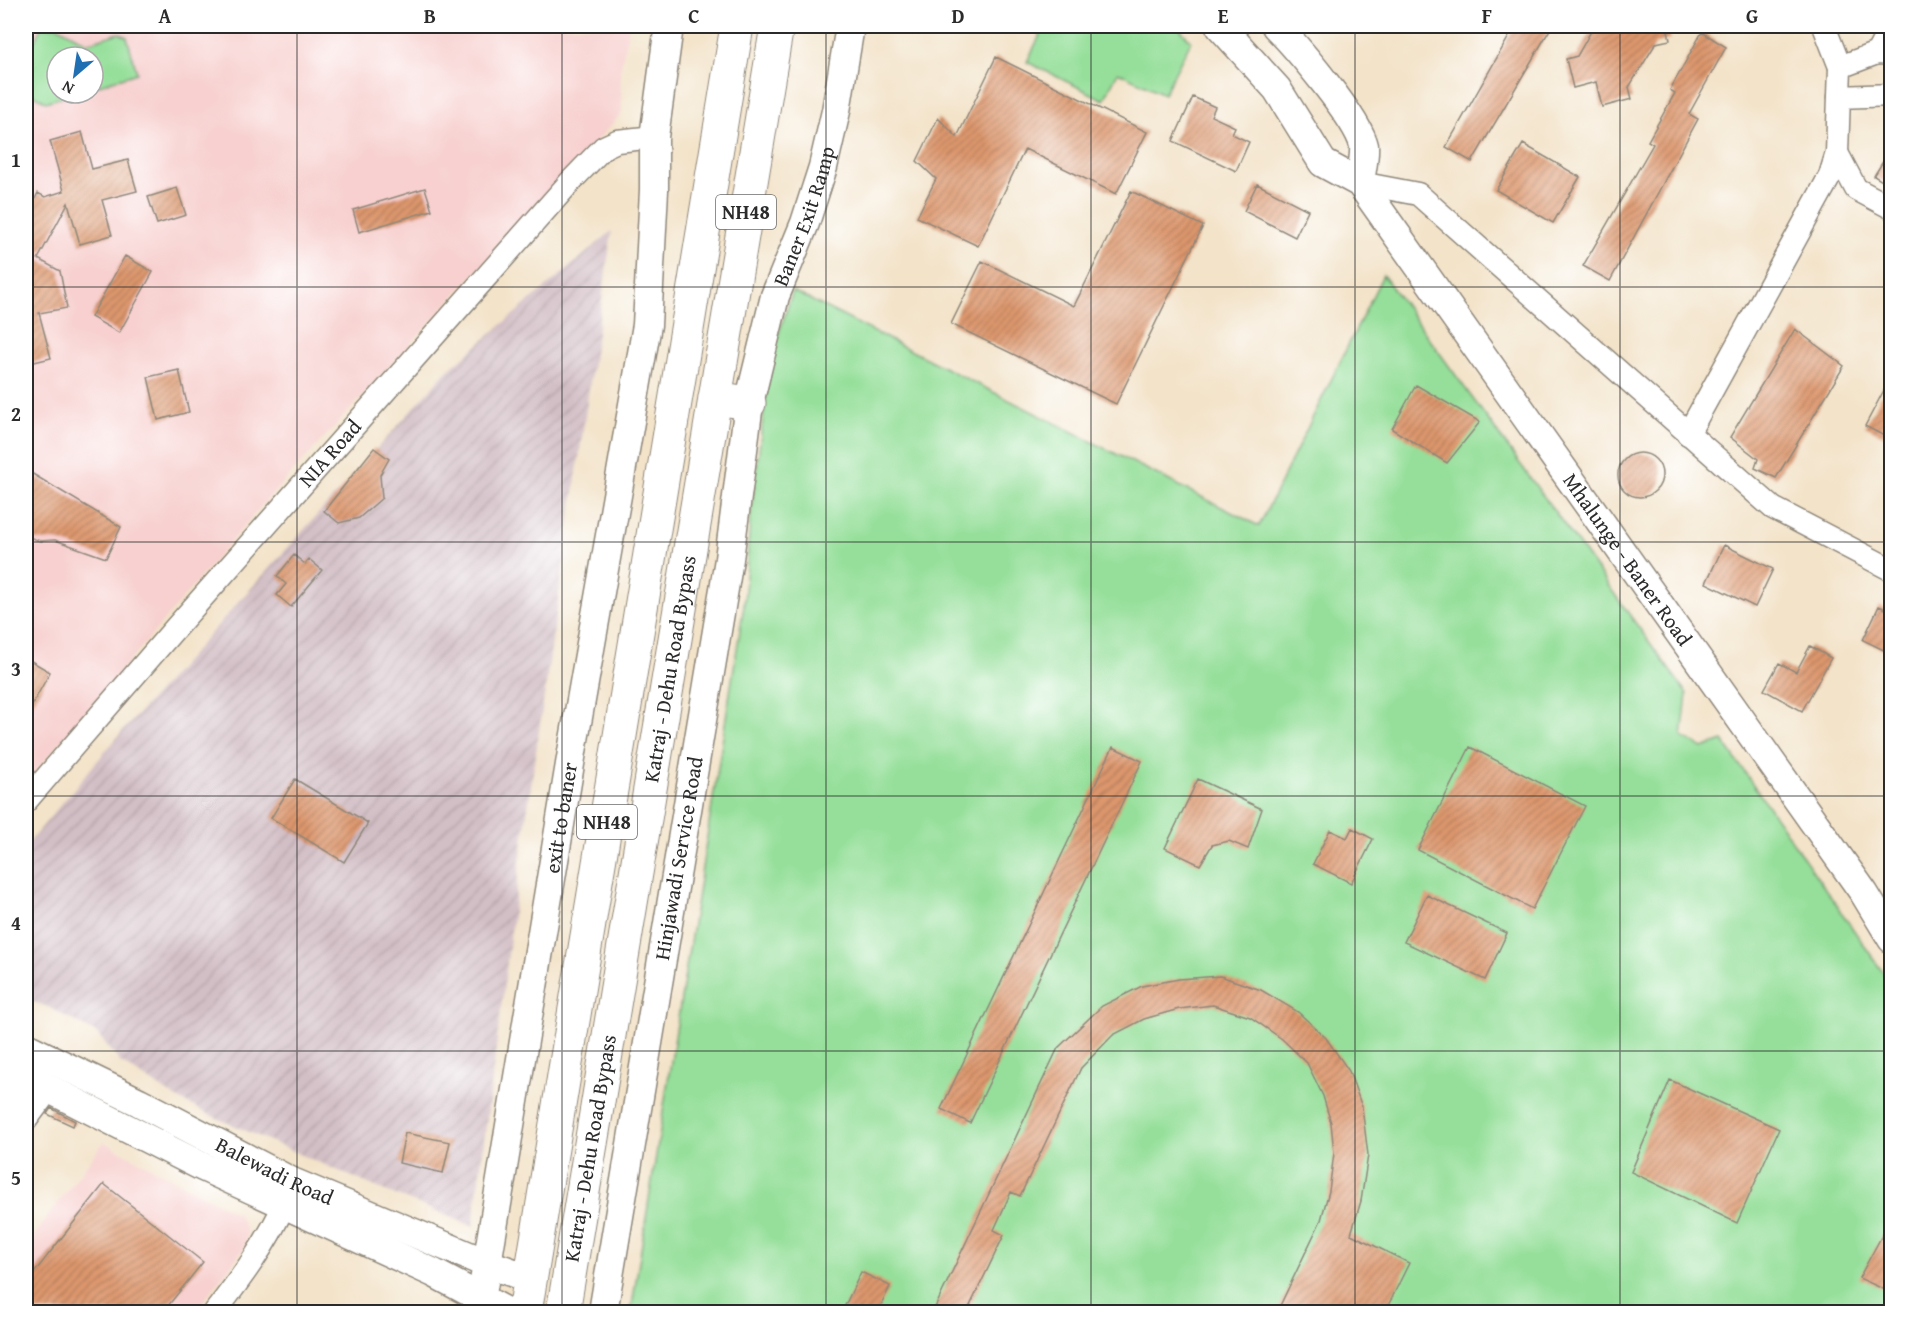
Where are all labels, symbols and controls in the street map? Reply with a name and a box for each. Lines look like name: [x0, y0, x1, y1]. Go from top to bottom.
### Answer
text: A: [159, 1, 172, 30]
text: B: [424, 1, 436, 30]
text: C: [688, 1, 700, 30]
text: D: [951, 1, 965, 30]
text: E: [1218, 1, 1229, 30]
text: F: [1482, 1, 1492, 30]
text: G: [1746, 1, 1758, 30]
north arrow: [45, 45, 105, 105]
text: N: [57, 75, 78, 101]
street label: Baner Exit Ramp: [765, 143, 842, 291]
text: 1: [11, 145, 21, 174]
road number: NH48: [716, 195, 776, 229]
text: 2: [11, 399, 21, 428]
street label: NIA Road: [291, 411, 369, 494]
street label: Mhalunge - Baner Road: [1556, 467, 1700, 653]
street label: Katraj - Dehu Road Bypass: [635, 553, 704, 785]
text: 3: [11, 654, 21, 683]
street label: Hinjawadi Service Road: [646, 753, 711, 962]
street label: exit to baner: [536, 760, 585, 876]
road number: NH48: [577, 805, 637, 839]
text: 4: [11, 908, 21, 937]
street label: Katraj - Dehu Road Bypass: [556, 1032, 624, 1264]
street label: Balewadi Road: [210, 1129, 339, 1213]
text: 5: [11, 1163, 21, 1192]

